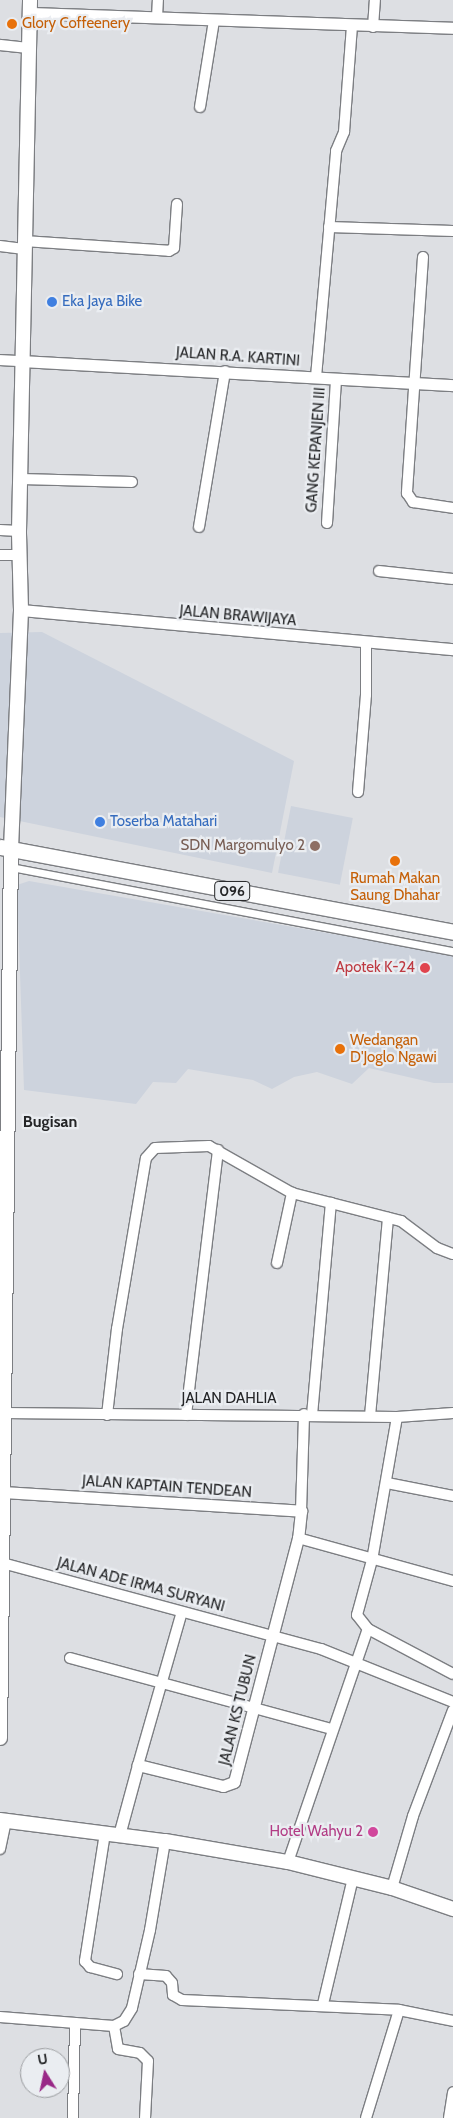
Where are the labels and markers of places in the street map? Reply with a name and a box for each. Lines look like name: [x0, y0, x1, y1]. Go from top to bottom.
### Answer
place label: Glory Coffeenery: [22, 15, 130, 33]
marker: Glory Coffeenery: [6, 18, 18, 30]
place label: Eka Jaya Bike: [62, 293, 142, 311]
marker: Eka Jaya Bike: [46, 296, 58, 308]
place label: Toserba Matahari: [110, 813, 217, 831]
marker: Toserba Matahari: [94, 816, 106, 828]
place label: SDN Margomulyo 2: [180, 837, 305, 855]
marker: SDN Margomulyo 2: [309, 840, 321, 852]
marker: Rumah Makan Saung Dhahar: [389, 855, 401, 867]
place label: Rumah Makan Saung Dhahar: [350, 869, 440, 904]
place label: Apotek K-24: [336, 959, 415, 977]
marker: Apotek K-24: [419, 962, 431, 974]
place label: Wedangan D'Joglo Ngawi: [350, 1031, 437, 1066]
marker: Wedangan D'Joglo Ngawi: [334, 1043, 346, 1055]
place label: Hotel Wahyu 2: [270, 1823, 363, 1841]
marker: Hotel Wahyu 2: [367, 1826, 379, 1838]

